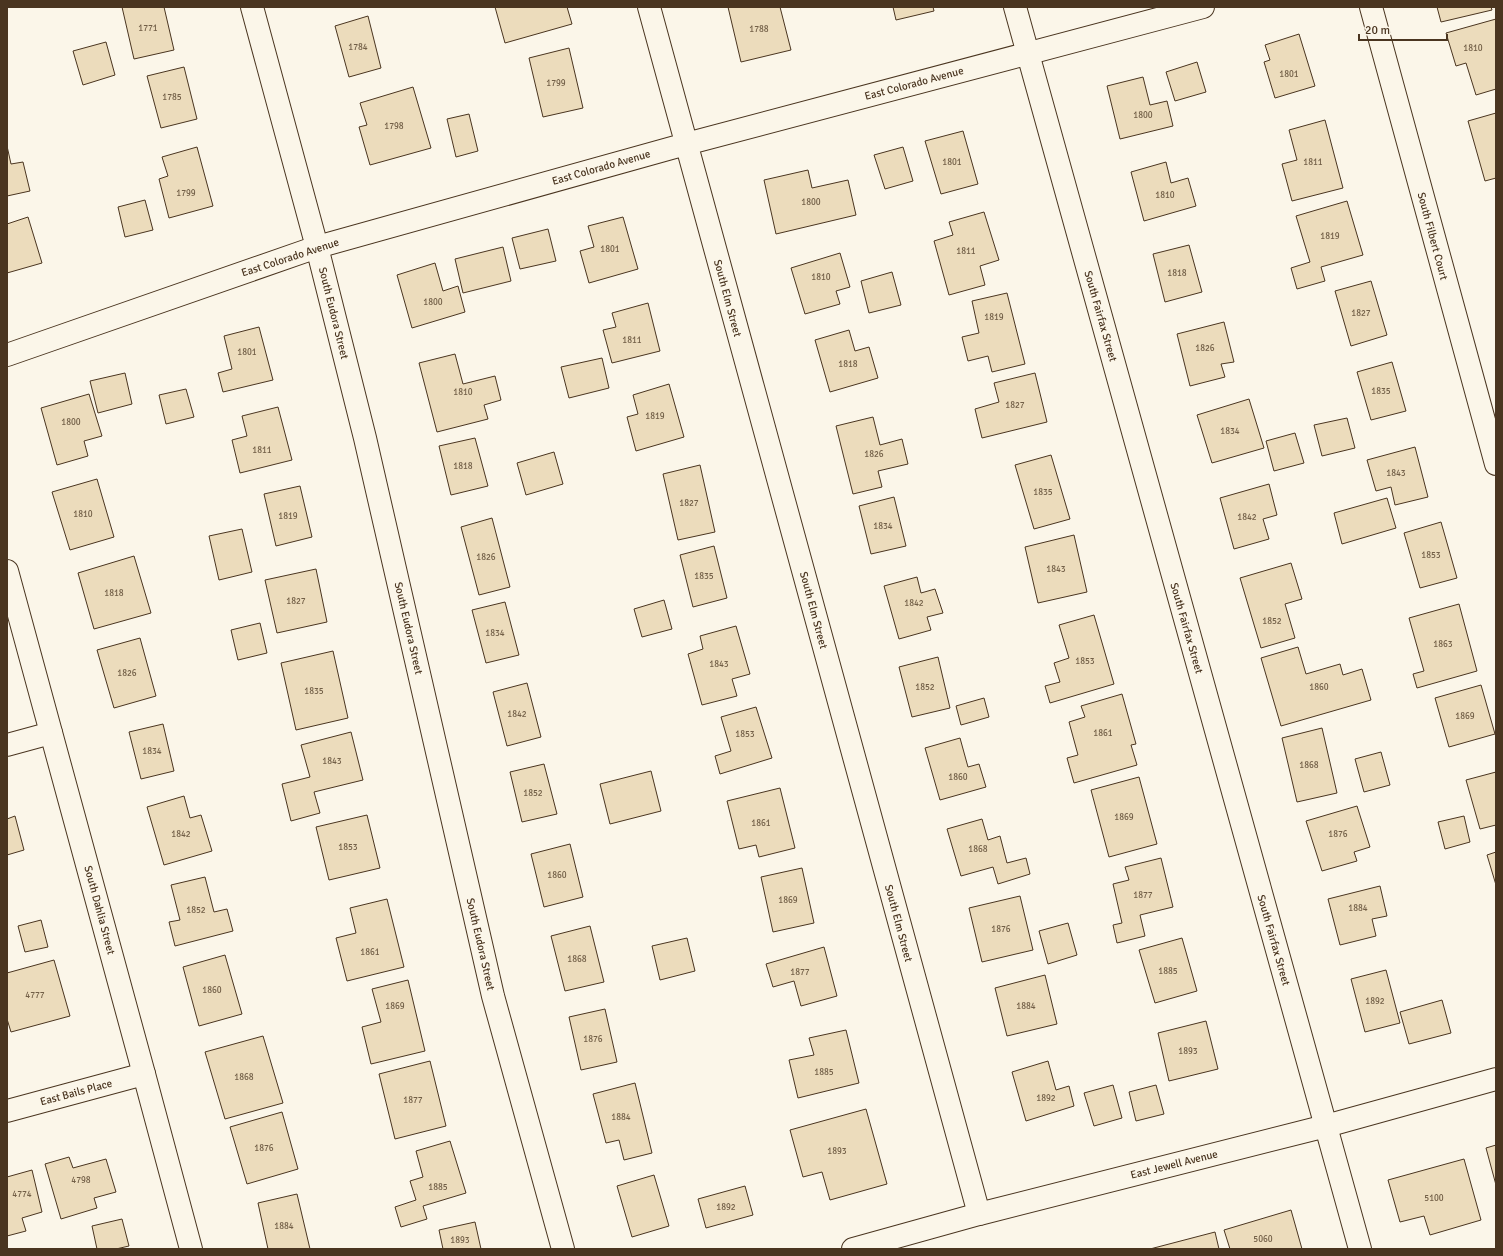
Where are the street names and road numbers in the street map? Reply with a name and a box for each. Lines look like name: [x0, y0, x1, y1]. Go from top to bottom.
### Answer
street label: East Colorado Avenue: [863, 64, 965, 103]
street label: East Colorado Avenue: [550, 147, 652, 188]
street label: South Filbert Court: [1415, 191, 1451, 282]
street label: East Colorado Avenue: [240, 236, 341, 279]
street label: South Elm Street: [711, 258, 744, 338]
street label: South Eudora Street: [316, 266, 351, 361]
street label: South Fairfax Street: [1081, 269, 1120, 363]
street label: South Elm Street: [797, 570, 830, 650]
street label: South Eudora Street: [392, 581, 425, 676]
street label: South Fairfax Street: [1167, 581, 1206, 675]
street label: South Dahlia Street: [81, 864, 118, 956]
street label: South Elm Street: [882, 883, 915, 963]
street label: South Fairfax Street: [1254, 893, 1293, 987]
street label: South Eudora Street: [464, 897, 497, 992]
street label: East Bails Place: [39, 1077, 114, 1108]
street label: East Jewell Avenue: [1129, 1147, 1219, 1182]

